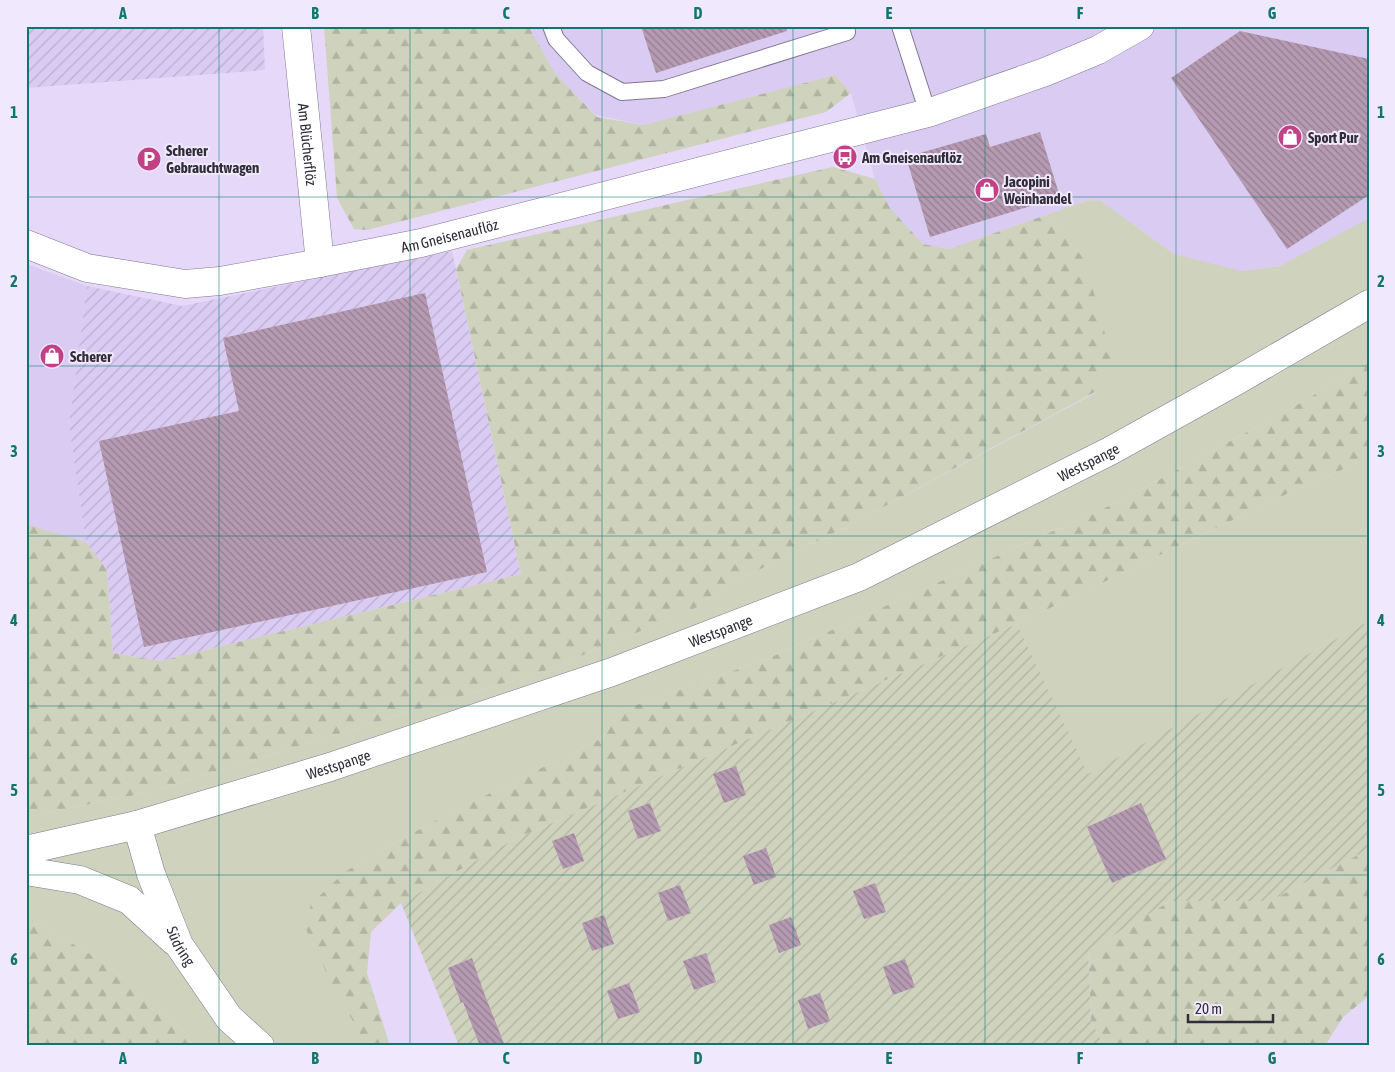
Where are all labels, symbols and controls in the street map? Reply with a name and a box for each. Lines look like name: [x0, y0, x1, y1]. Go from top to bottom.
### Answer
text: A: [118, 4, 127, 22]
text: B: [311, 4, 319, 22]
text: C: [502, 4, 510, 22]
text: D: [694, 4, 703, 22]
text: E: [886, 4, 893, 22]
text: F: [1077, 4, 1084, 22]
text: G: [1268, 4, 1277, 22]
street label: Am Blücherflöz: [295, 102, 321, 187]
text: 1: [10, 103, 18, 121]
text: 1: [1377, 103, 1385, 121]
shop icon: Sport Pur: [1277, 124, 1303, 150]
place label: Sport Pur: [1308, 129, 1359, 146]
place label: Scherer Gebrauchtwagen: [166, 142, 259, 176]
bus stop icon: Am Gneisenauflöz: [832, 144, 858, 170]
parking icon: Scherer Gebrauchtwagen: [136, 146, 162, 172]
place label: Am Gneisenauflöz: [861, 149, 962, 166]
place label: Jacopini Weinhandel: [1003, 173, 1072, 207]
shop icon: Jacopini Weinhandel: [974, 177, 1000, 203]
street label: Am Gneisenauflöz: [399, 215, 500, 255]
text: 2: [10, 272, 18, 290]
text: 2: [1377, 272, 1385, 290]
shop icon: Scherer: [39, 343, 65, 369]
place label: Scherer: [70, 348, 112, 365]
street label: Westspange: [1055, 439, 1122, 484]
text: 3: [10, 442, 18, 460]
text: 3: [1377, 442, 1385, 460]
street label: Westspange: [686, 610, 755, 650]
text: 4: [9, 611, 18, 629]
text: 4: [1376, 611, 1385, 629]
street label: Westspange: [304, 745, 373, 782]
text: 5: [10, 781, 18, 799]
text: 5: [1377, 781, 1385, 799]
street label: Südring: [164, 924, 199, 969]
text: 6: [10, 950, 18, 968]
text: 6: [1377, 950, 1385, 968]
scale bar: [1188, 992, 1272, 1024]
text: 20 m: [1195, 1000, 1222, 1017]
text: A: [118, 1049, 127, 1067]
text: B: [311, 1049, 319, 1067]
text: C: [502, 1049, 510, 1067]
text: D: [694, 1049, 703, 1067]
text: E: [886, 1049, 893, 1067]
text: F: [1077, 1049, 1084, 1067]
text: G: [1268, 1049, 1277, 1067]

